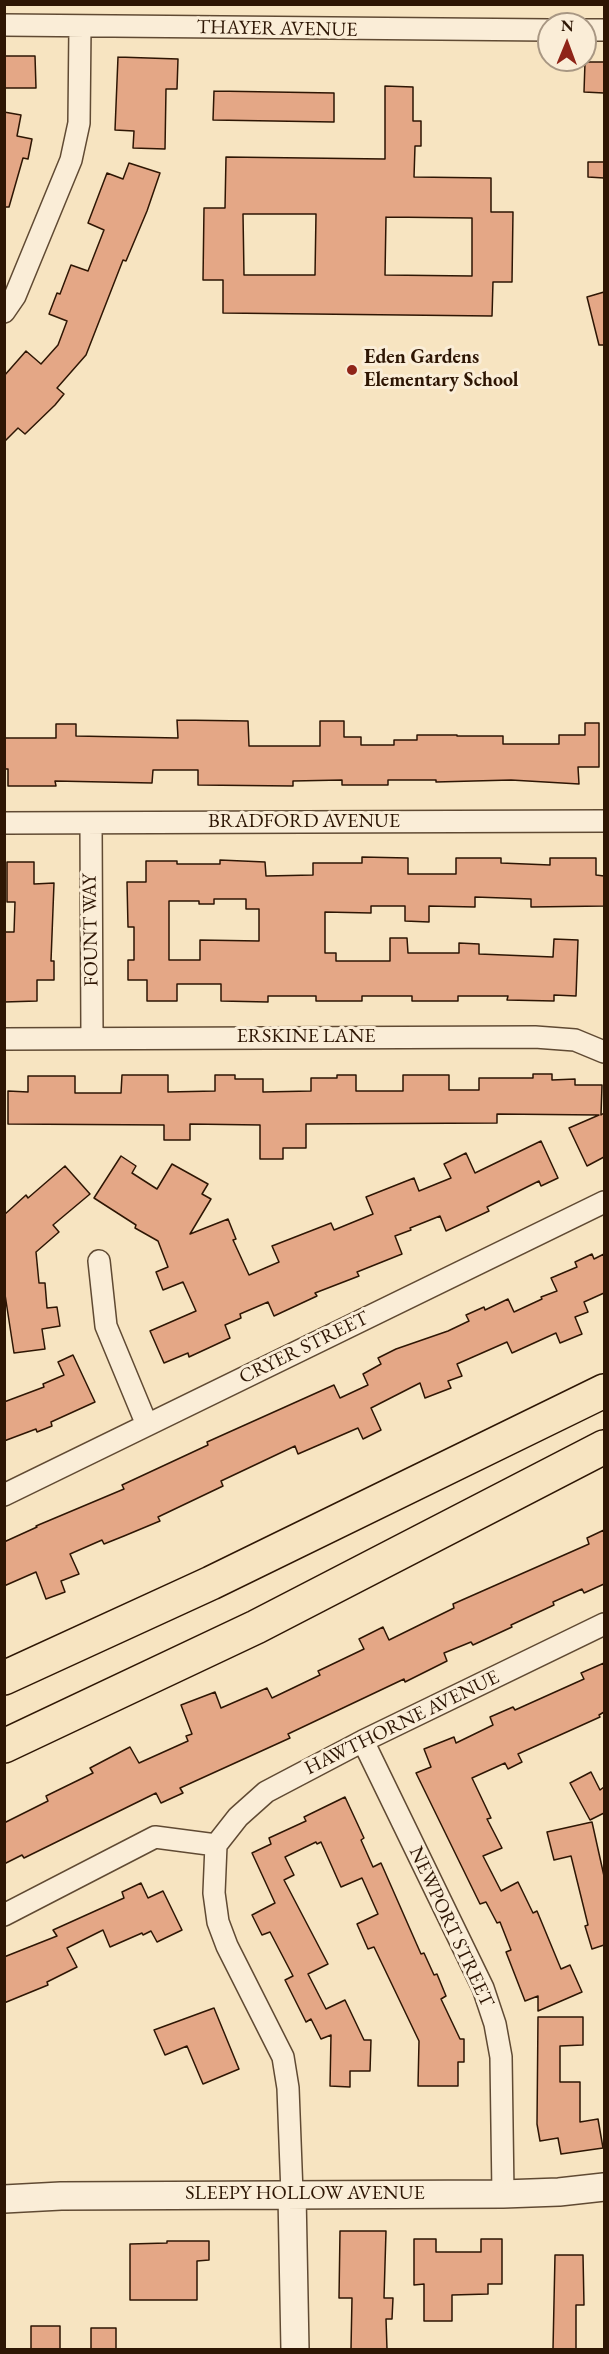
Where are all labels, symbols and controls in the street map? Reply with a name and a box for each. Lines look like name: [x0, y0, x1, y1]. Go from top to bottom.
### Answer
north arrow: [537, 12, 597, 72]
text: N: [561, 15, 574, 36]
street label: THAYER AVENUE: [196, 16, 358, 42]
place label: Eden Gardens Elementary School: [364, 346, 518, 393]
marker: Eden Gardens Elementary School: [345, 363, 359, 377]
street label: BRADFORD AVENUE: [208, 810, 400, 834]
street label: FOUNT WAY: [78, 873, 104, 987]
street label: ERSKINE LANE: [236, 1025, 376, 1049]
street label: CRYER STREET: [235, 1306, 373, 1390]
street label: HAWTHORNE AVENUE: [301, 1665, 503, 1781]
street label: NEWPORT STREET: [403, 1843, 499, 2011]
street label: SLEEPY HOLLOW AVENUE: [185, 2182, 425, 2206]

